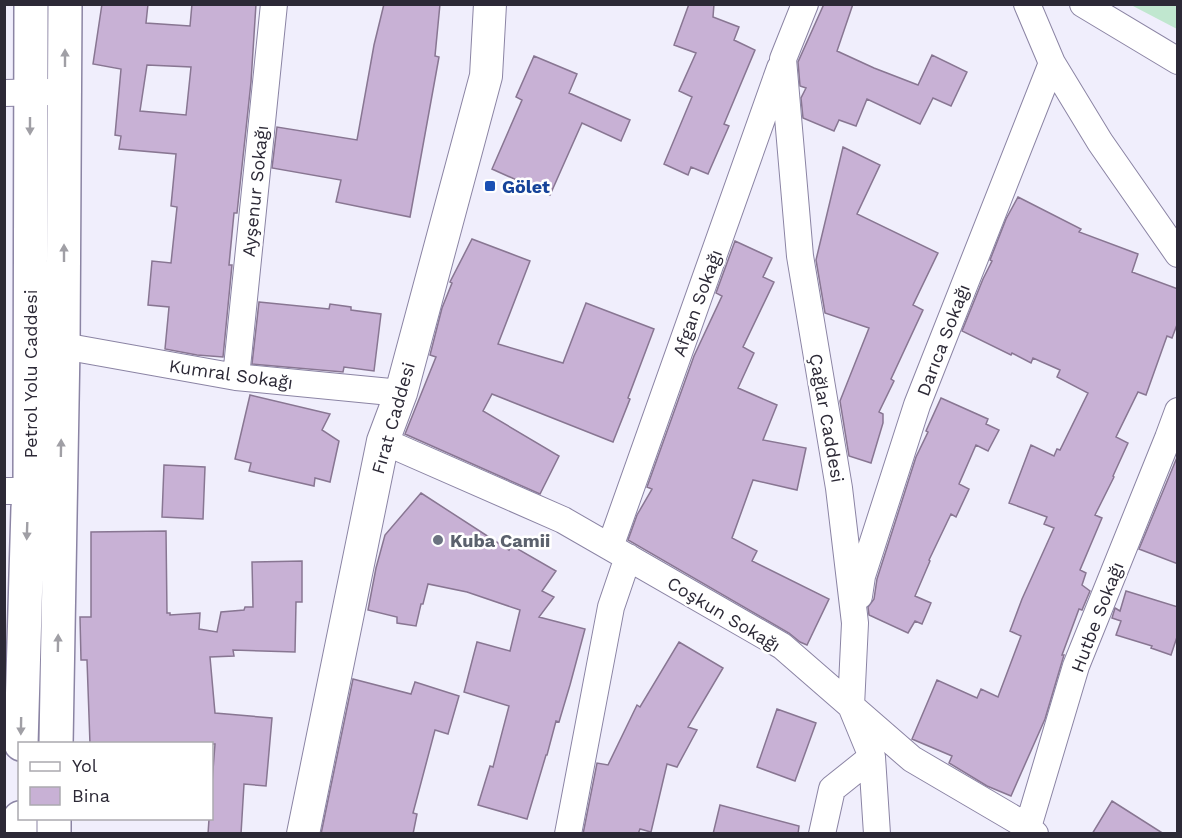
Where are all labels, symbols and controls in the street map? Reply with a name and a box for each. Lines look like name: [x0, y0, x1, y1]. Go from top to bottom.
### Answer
one-way arrow: [60, 49, 70, 68]
one-way arrow: [26, 116, 35, 135]
street label: Ayşenur Sokağı: [238, 124, 272, 258]
place label: Gölet: [502, 176, 550, 197]
marker: Gölet: [483, 179, 497, 193]
one-way arrow: [59, 244, 69, 263]
street label: Afgan Sokağı: [668, 247, 726, 359]
street label: Darıca Sokağı: [912, 281, 974, 399]
street label: Petrol Yolu Caddesi: [20, 290, 41, 458]
street label: Çağlar Caddesi: [805, 352, 849, 484]
street label: Kumral Sokağı: [168, 355, 294, 393]
street label: Fırat Caddesi: [367, 360, 419, 476]
one-way arrow: [57, 439, 66, 458]
one-way arrow: [22, 521, 31, 540]
place label: Kuba Camii: [450, 530, 550, 551]
marker: Kuba Camii: [431, 533, 445, 547]
street label: Hutbe Sokağı: [1066, 559, 1128, 675]
street label: Coşkun Sokağı: [664, 572, 784, 656]
one-way arrow: [53, 634, 62, 653]
one-way arrow: [16, 716, 26, 735]
legend: [18, 742, 213, 820]
text: Yol: [72, 755, 98, 776]
text: Bina: [72, 785, 110, 806]

